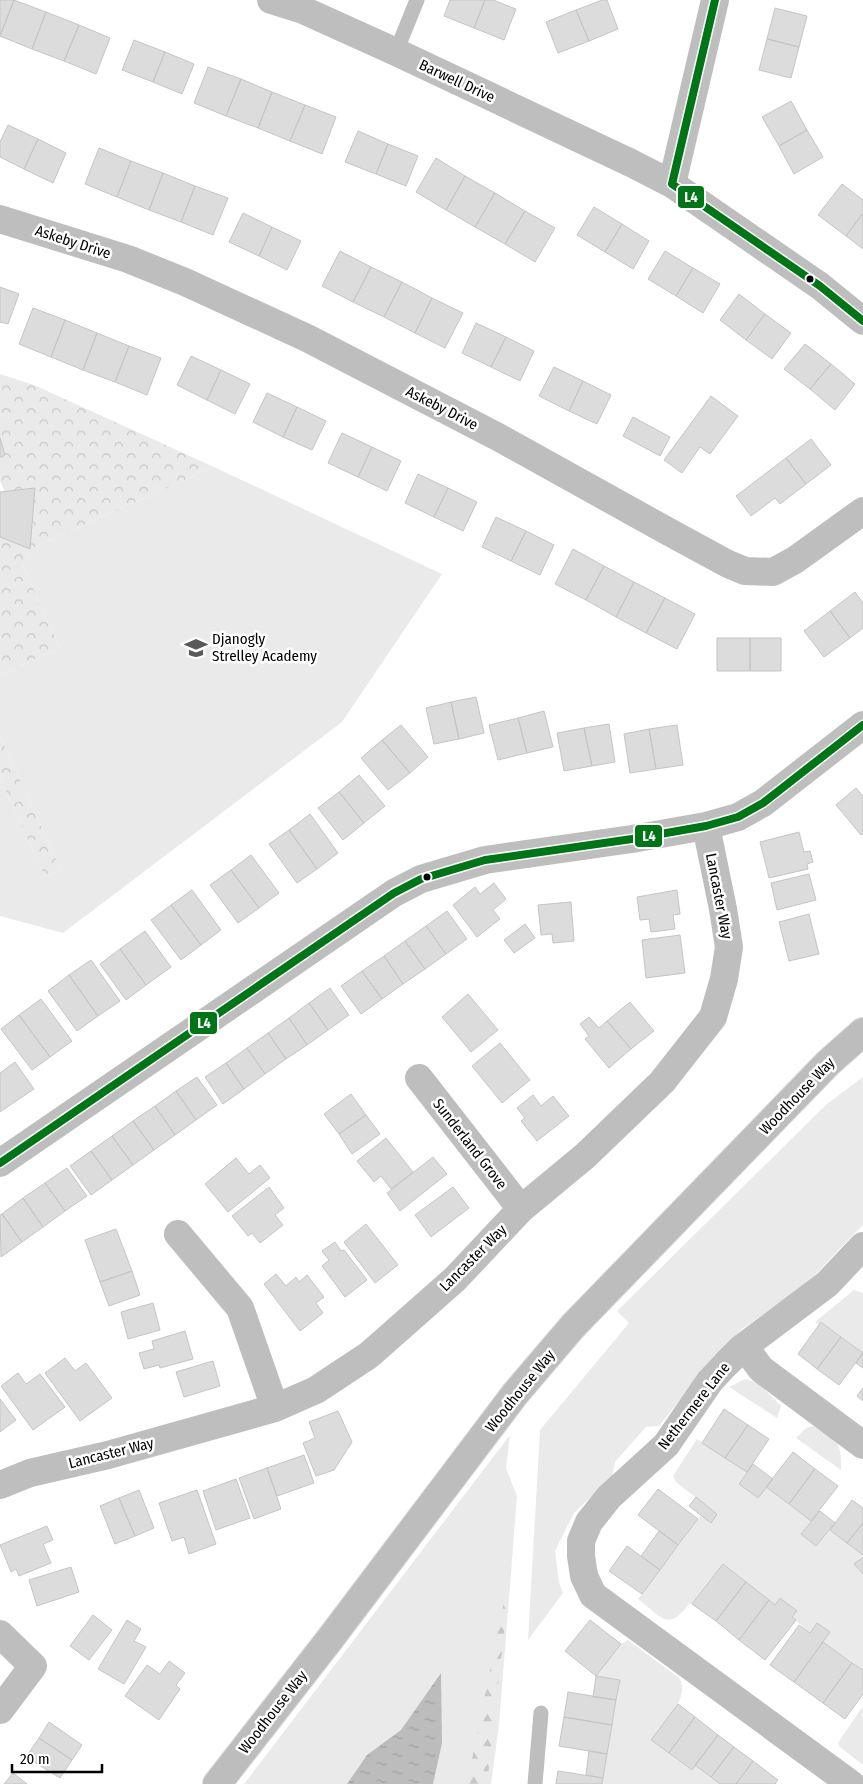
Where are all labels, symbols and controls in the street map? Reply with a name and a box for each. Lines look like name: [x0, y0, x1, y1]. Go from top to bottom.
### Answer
street label: Barwell Drive: [416, 56, 498, 106]
line badge: L4: [677, 185, 705, 209]
text: L4: [684, 189, 698, 206]
street label: Askeby Drive: [33, 221, 113, 263]
unlabelled marker: [805, 274, 815, 284]
street label: Askeby Drive: [403, 382, 481, 434]
place label: Djanogly Strelley Academy: [212, 630, 317, 665]
school or university icon: Djanogly Strelley Academy: [183, 635, 209, 661]
line badge: L4: [634, 824, 663, 848]
text: L4: [642, 828, 656, 845]
street label: Lancaster Way: [702, 851, 736, 941]
unlabelled marker: [422, 872, 432, 882]
line badge: L4: [189, 1011, 218, 1035]
text: L4: [197, 1015, 211, 1032]
street label: Woodhouse Way: [756, 1053, 839, 1138]
street label: Sunderland Grove: [429, 1095, 511, 1193]
street label: Lancaster Way: [436, 1221, 510, 1295]
street label: Woodhouse Way: [481, 1346, 559, 1436]
street label: Nethermere Lane: [654, 1359, 734, 1453]
street label: Lancaster Way: [67, 1434, 156, 1472]
street label: Woodhouse Way: [235, 1667, 311, 1757]
scale bar: [12, 1742, 102, 1774]
text: 20 m: [20, 1750, 50, 1768]

